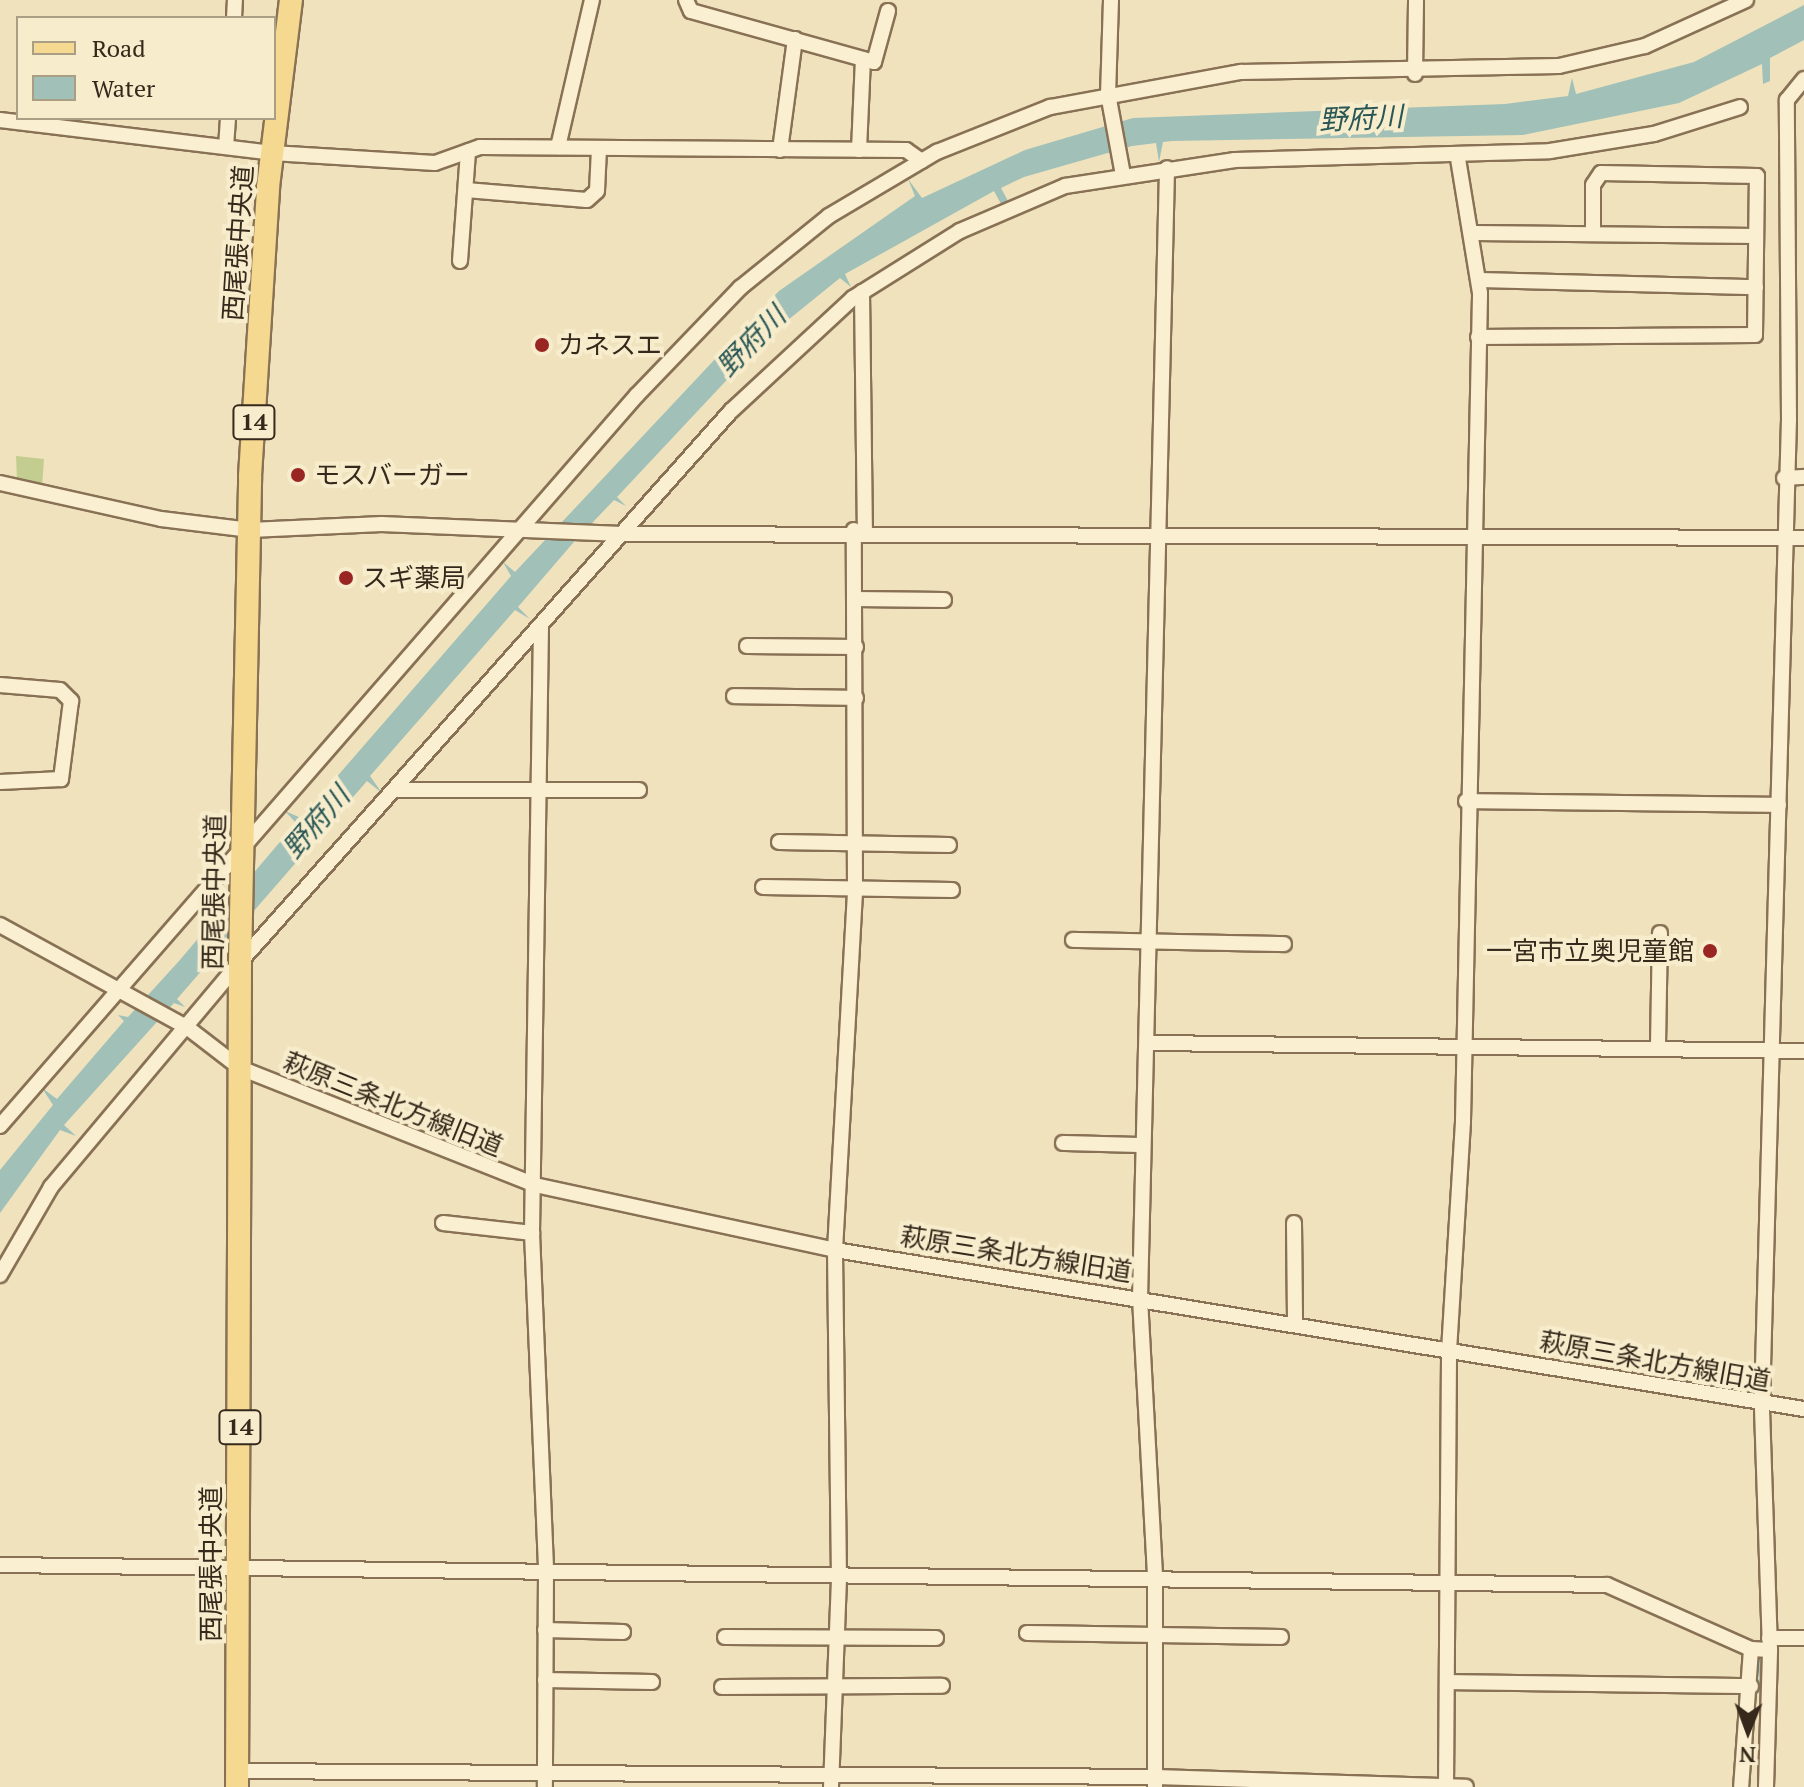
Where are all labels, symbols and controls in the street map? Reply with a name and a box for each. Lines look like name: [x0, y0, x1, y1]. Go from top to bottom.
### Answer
legend: [16, 16, 276, 120]
text: Road: [92, 32, 146, 64]
text: Water: [92, 72, 155, 104]
water label: 野府川: [1318, 99, 1404, 137]
street label: 西尾張中央道: [217, 164, 259, 322]
water label: 野府川: [710, 299, 792, 383]
place label: カネスエ: [558, 329, 662, 361]
marker: カネスエ: [533, 336, 551, 354]
road number: 14: [232, 402, 276, 442]
place label: モスバーガー: [314, 459, 470, 491]
marker: モスバーガー: [289, 466, 307, 484]
place label: スギ薬局: [362, 562, 466, 594]
marker: スギ薬局: [337, 569, 355, 587]
water label: 野府川: [276, 779, 356, 865]
street label: 西尾張中央道: [197, 814, 231, 970]
place label: 一宮市立奥児童館: [1486, 935, 1694, 967]
marker: 一宮市立奥児童館: [1701, 942, 1719, 960]
street label: 萩原三条北方線旧道: [279, 1046, 507, 1162]
street label: 萩原三条北方線旧道: [898, 1220, 1134, 1288]
street label: 萩原三条北方線旧道: [1537, 1325, 1773, 1397]
road number: 14: [218, 1407, 262, 1447]
street label: 西尾張中央道: [195, 1486, 227, 1642]
north arrow: [1708, 1691, 1788, 1771]
text: N: [1739, 1741, 1756, 1770]

